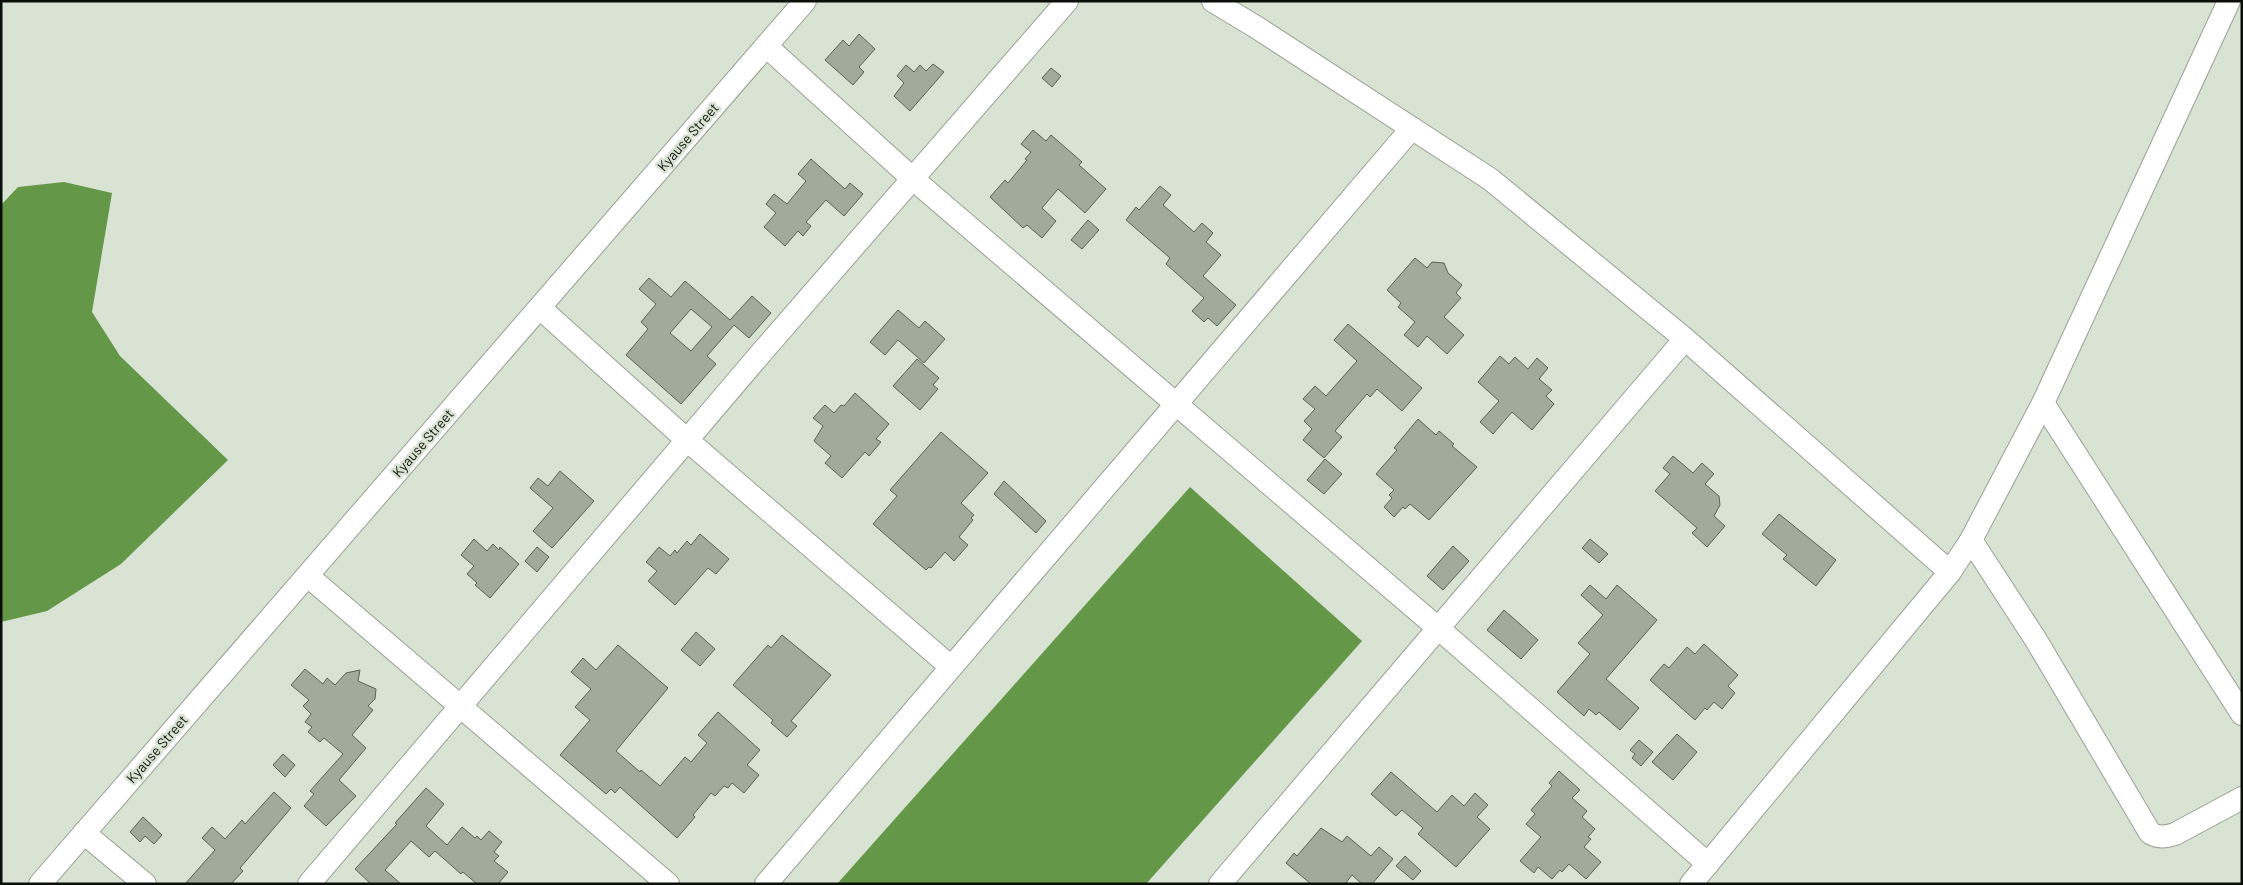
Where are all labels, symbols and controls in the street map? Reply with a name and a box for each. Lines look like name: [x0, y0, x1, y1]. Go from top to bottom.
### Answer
street label: Kyause Street: [654, 99, 722, 174]
street label: Kyause Street: [389, 405, 457, 480]
street label: Kyause Street: [123, 711, 191, 786]

